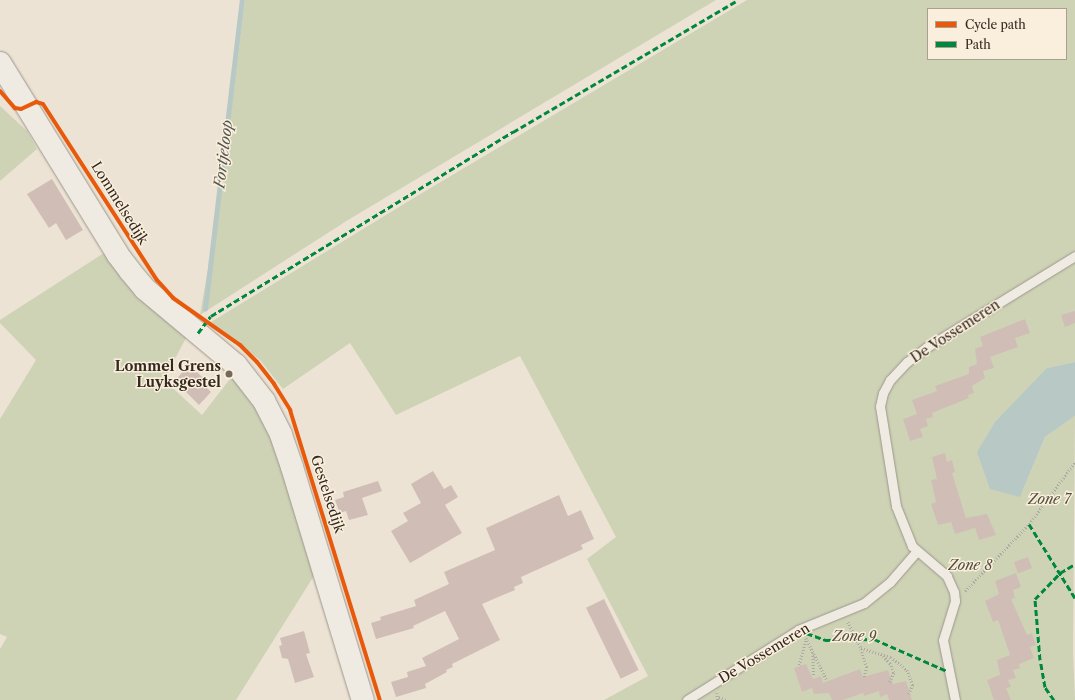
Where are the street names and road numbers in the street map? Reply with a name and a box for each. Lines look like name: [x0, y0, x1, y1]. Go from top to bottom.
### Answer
street label: Lommelsedijk: [88, 158, 152, 248]
street label: De Vossemeren: [907, 296, 1003, 366]
street label: Gestelsedijk: [308, 453, 348, 535]
street label: De Vossemeren: [715, 619, 813, 687]

